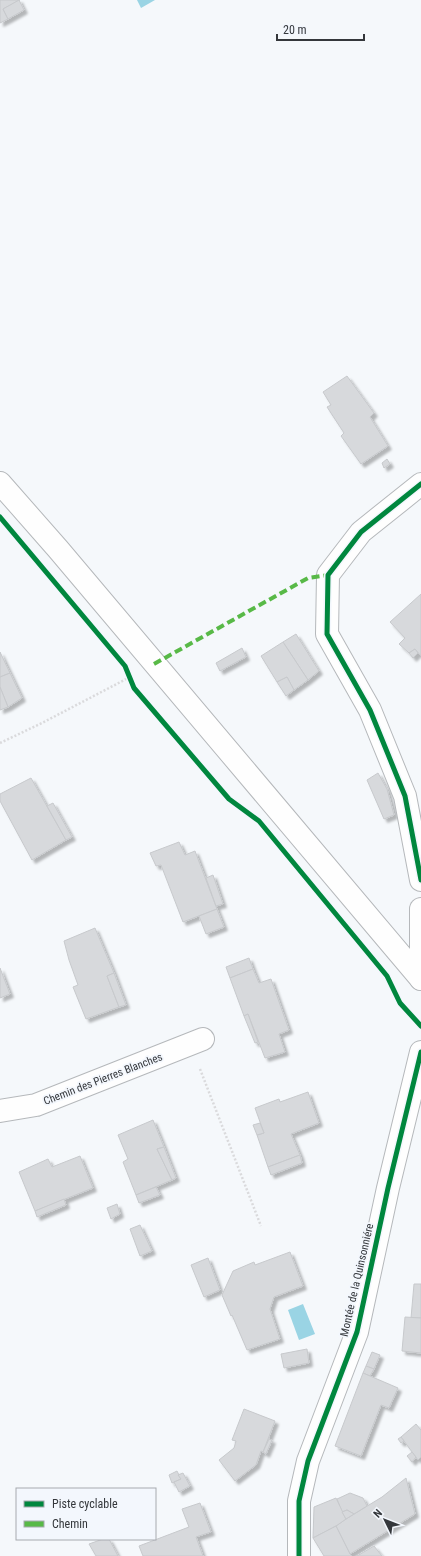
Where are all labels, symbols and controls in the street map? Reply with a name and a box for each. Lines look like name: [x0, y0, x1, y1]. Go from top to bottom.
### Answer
scale bar: [277, 16, 364, 42]
text: 20 m: [283, 23, 307, 37]
street label: Chemin des Pierres Blanches: [42, 1050, 164, 1108]
street label: Montée de la Quinsonniére: [338, 1222, 376, 1338]
legend: [16, 1488, 156, 1540]
text: Piste cyclable: [52, 1497, 118, 1511]
north arrow: [365, 1500, 405, 1540]
text: N: [371, 1506, 385, 1520]
text: Chemin: [52, 1517, 88, 1531]

